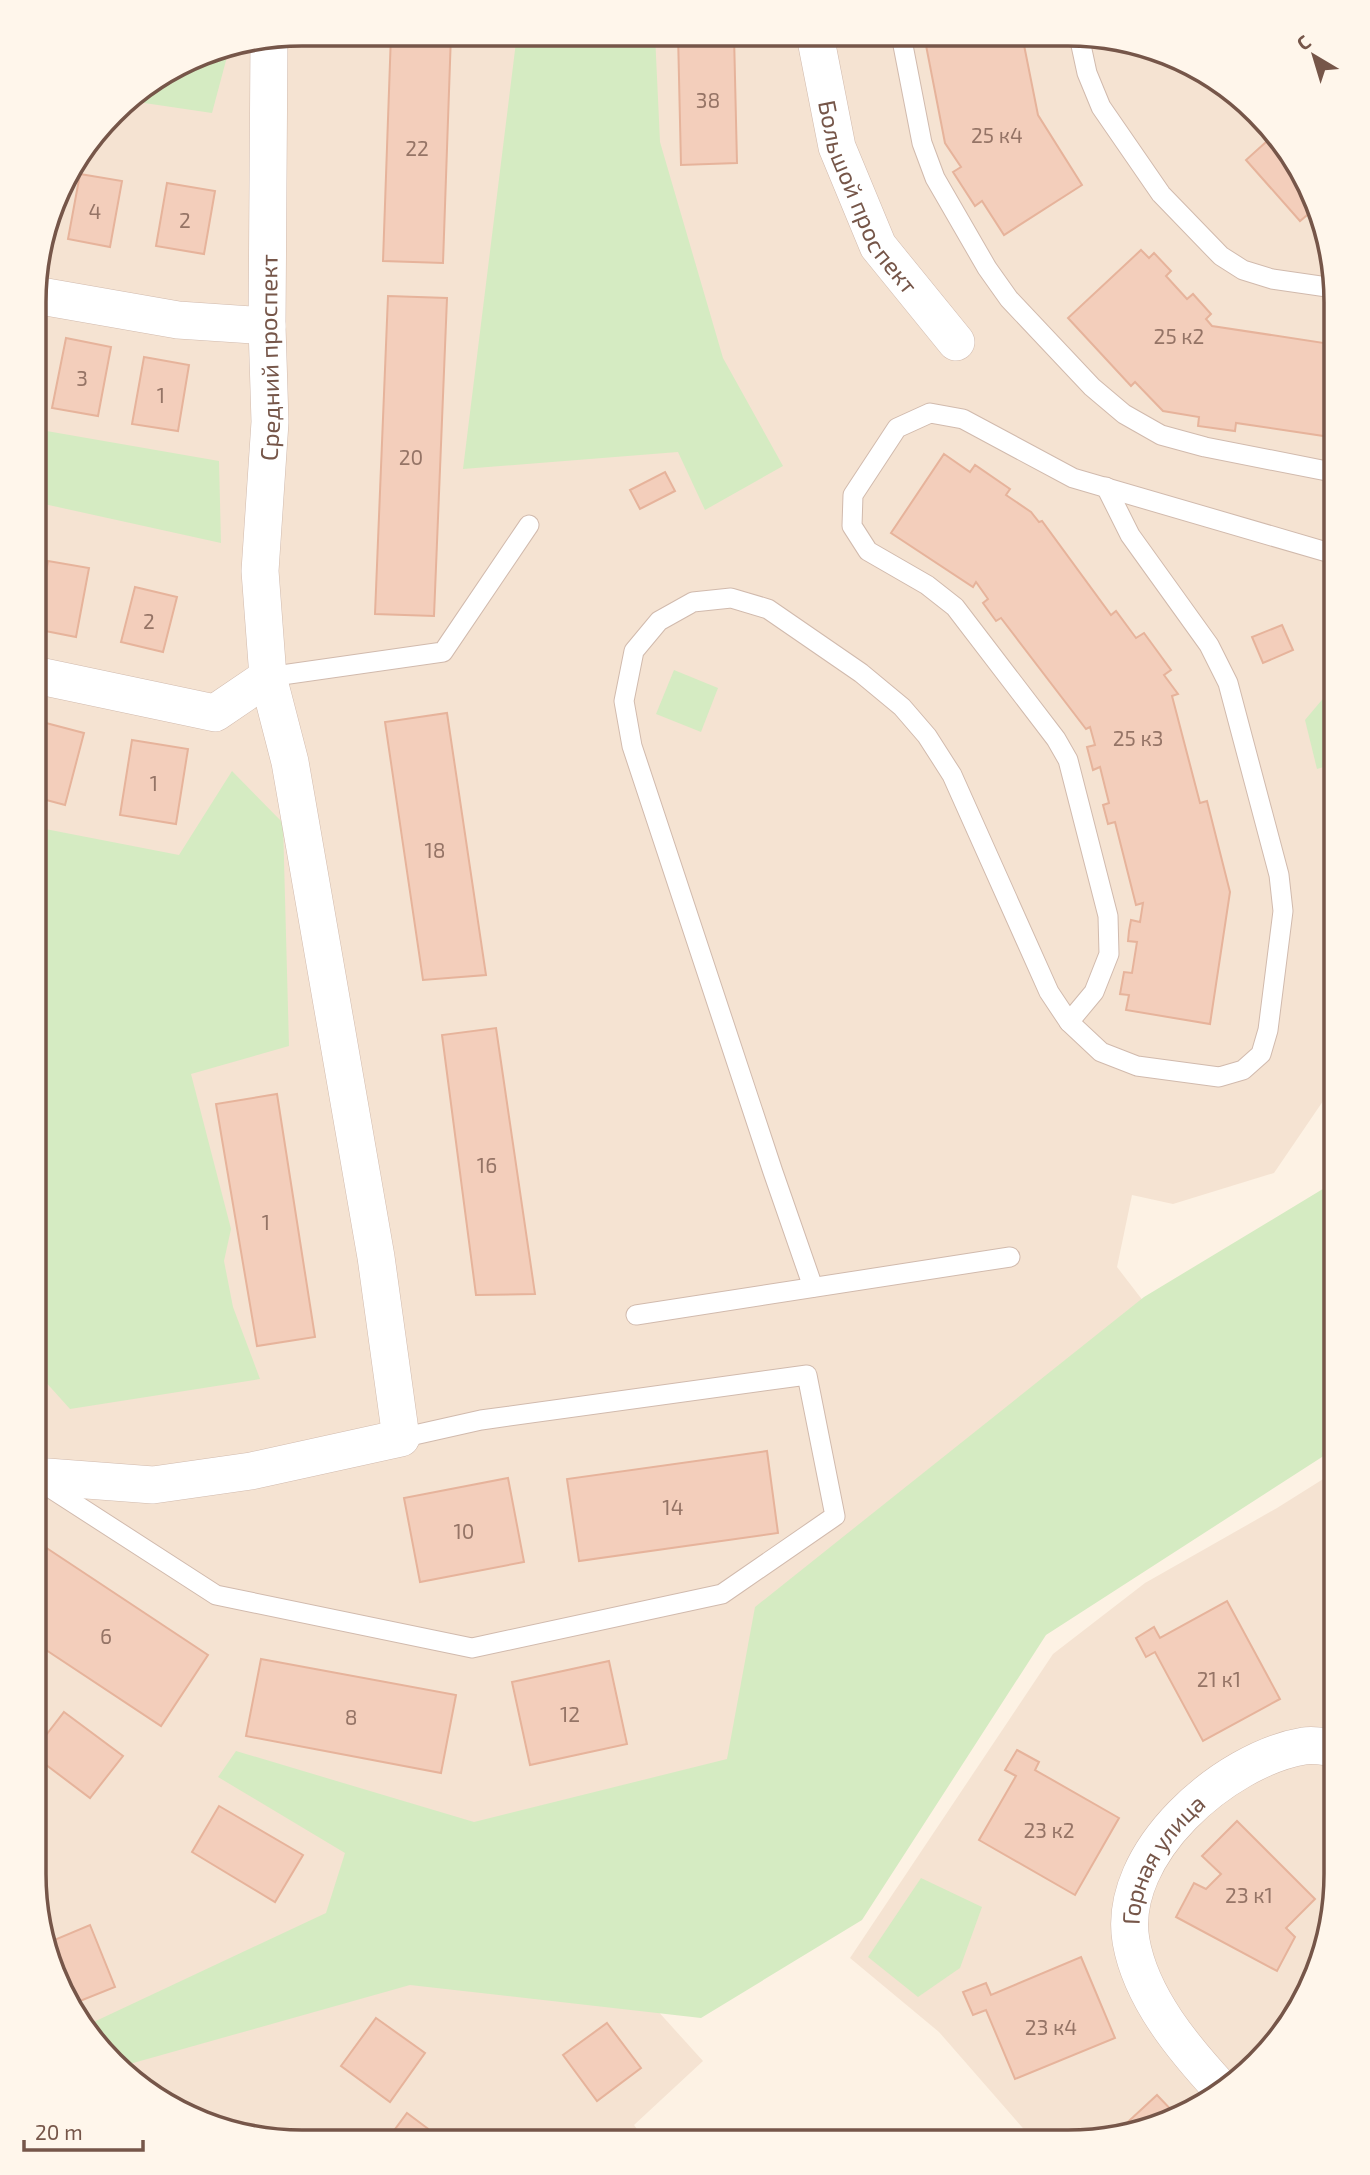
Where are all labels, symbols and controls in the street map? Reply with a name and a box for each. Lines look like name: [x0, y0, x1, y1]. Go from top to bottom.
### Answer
north arrow: [1279, 21, 1349, 91]
text: С: [1292, 30, 1315, 55]
house number: 38: [696, 87, 720, 112]
street label: Большой проспект: [814, 97, 925, 299]
house number: 25 к4: [971, 122, 1023, 147]
house number: 22: [405, 135, 429, 160]
house number: 4: [89, 198, 101, 223]
house number: 2: [179, 207, 191, 232]
street label: Средний проспект: [252, 254, 285, 462]
house number: 25 к2: [1154, 323, 1204, 348]
house number: 3: [76, 365, 88, 390]
house number: 1: [157, 382, 165, 407]
house number: 20: [399, 444, 423, 469]
house number: 2: [143, 608, 155, 633]
house number: 25 к3: [1113, 725, 1163, 750]
house number: 1: [150, 770, 158, 795]
house number: 18: [424, 837, 446, 862]
house number: 16: [477, 1152, 497, 1177]
house number: 1: [262, 1209, 270, 1234]
house number: 14: [662, 1494, 684, 1519]
house number: 10: [453, 1518, 475, 1543]
house number: 6: [100, 1623, 112, 1648]
house number: 21 к1: [1197, 1666, 1241, 1691]
house number: 12: [560, 1701, 580, 1726]
house number: 8: [345, 1704, 357, 1729]
street label: Горная улица: [1115, 1787, 1210, 1925]
house number: 23 к2: [1023, 1817, 1075, 1842]
house number: 23 к1: [1225, 1882, 1273, 1907]
house number: 23 к4: [1025, 2014, 1077, 2039]
scale bar: [24, 2108, 144, 2152]
text: 20 m: [35, 2119, 83, 2144]

